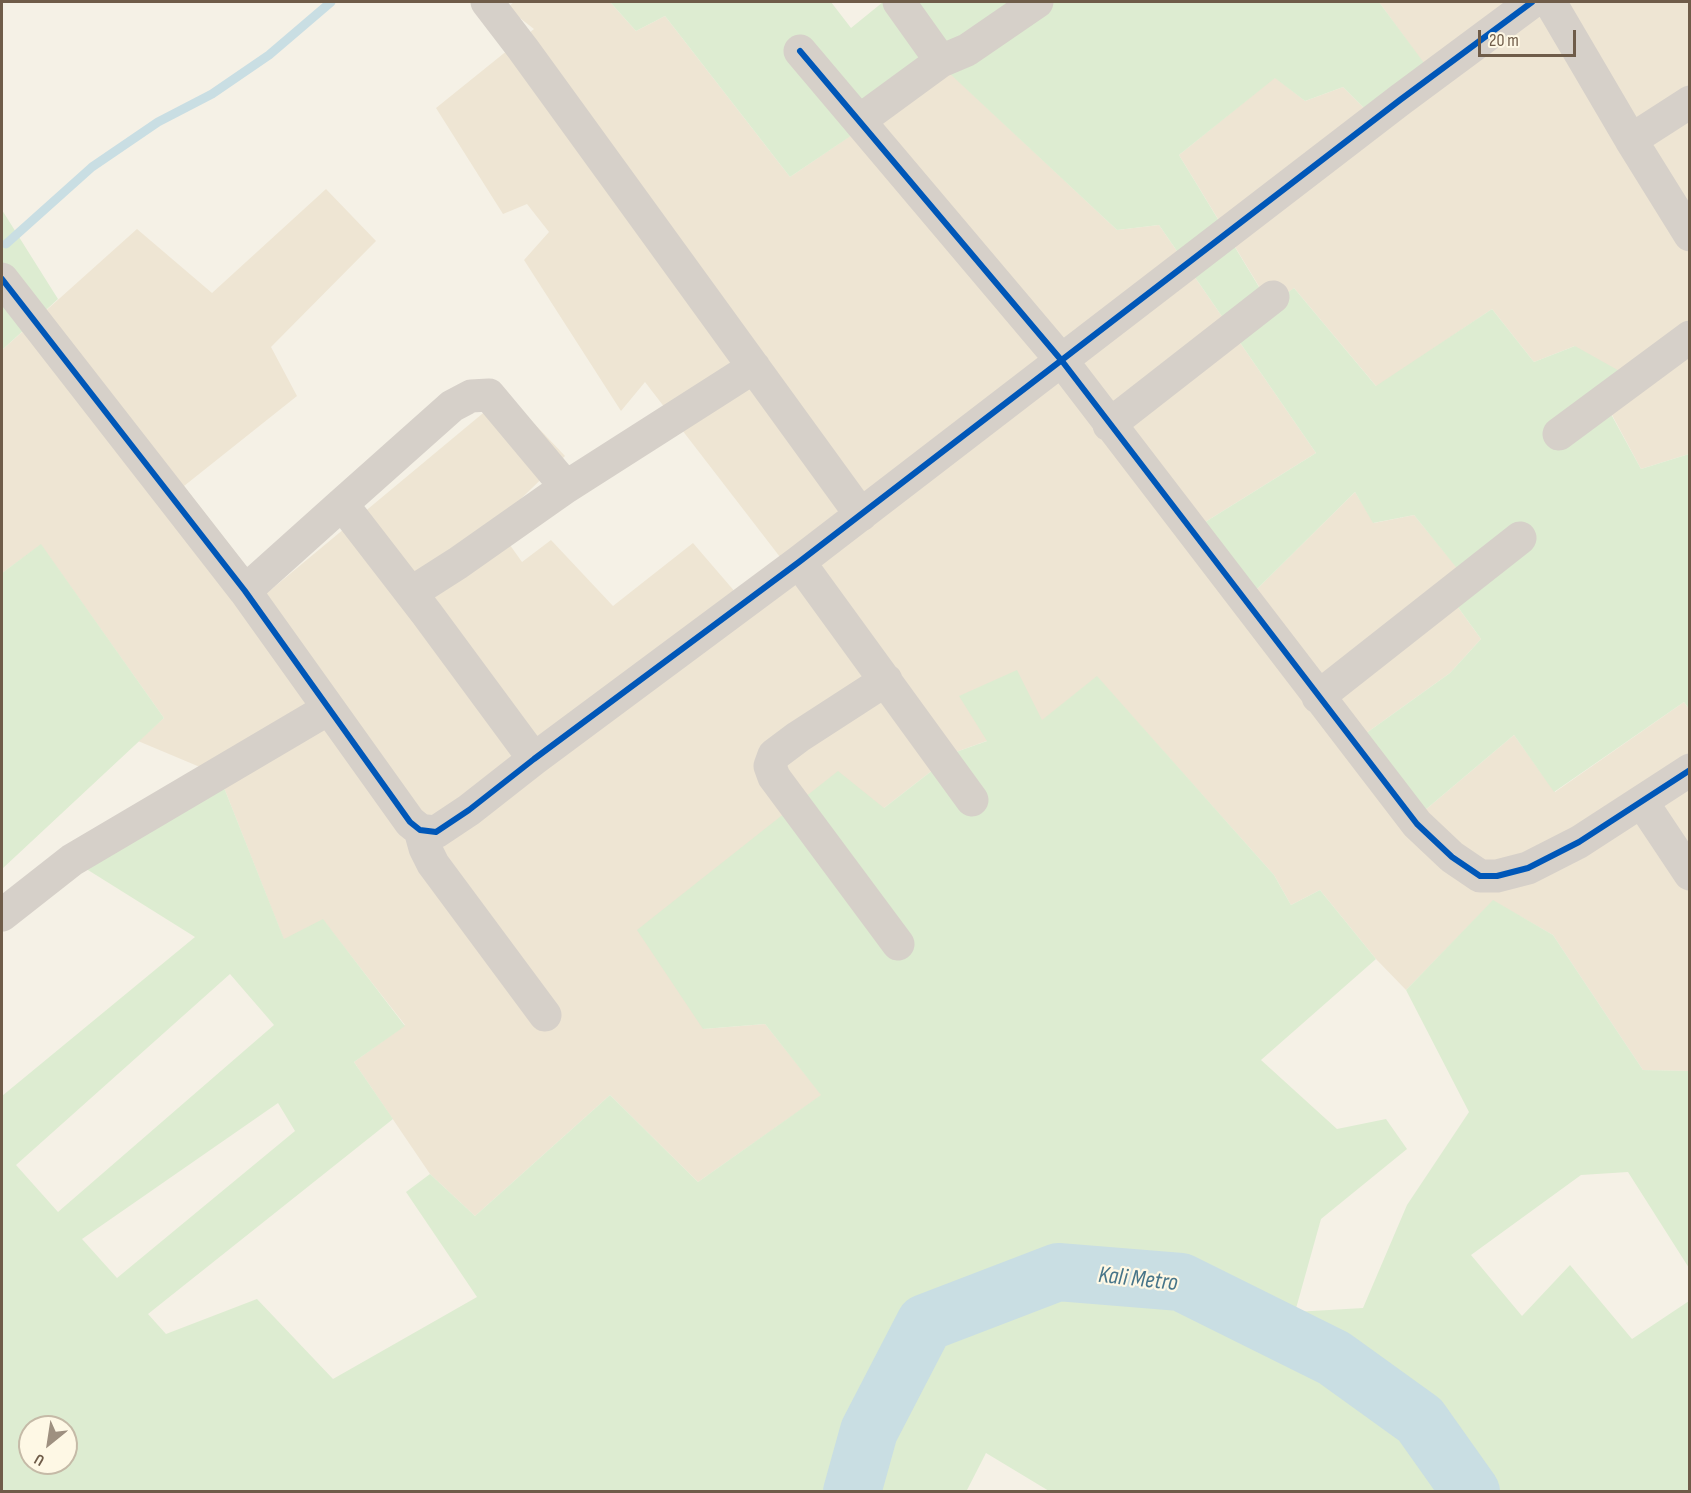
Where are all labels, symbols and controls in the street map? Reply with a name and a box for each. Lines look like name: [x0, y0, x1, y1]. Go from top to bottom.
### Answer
scale bar: [1481, 18, 1578, 56]
text: 20 m: [1489, 30, 1519, 51]
water label: Kali Metro: [1097, 1262, 1179, 1298]
north arrow: [18, 1415, 78, 1475]
text: U: [31, 1449, 48, 1470]

